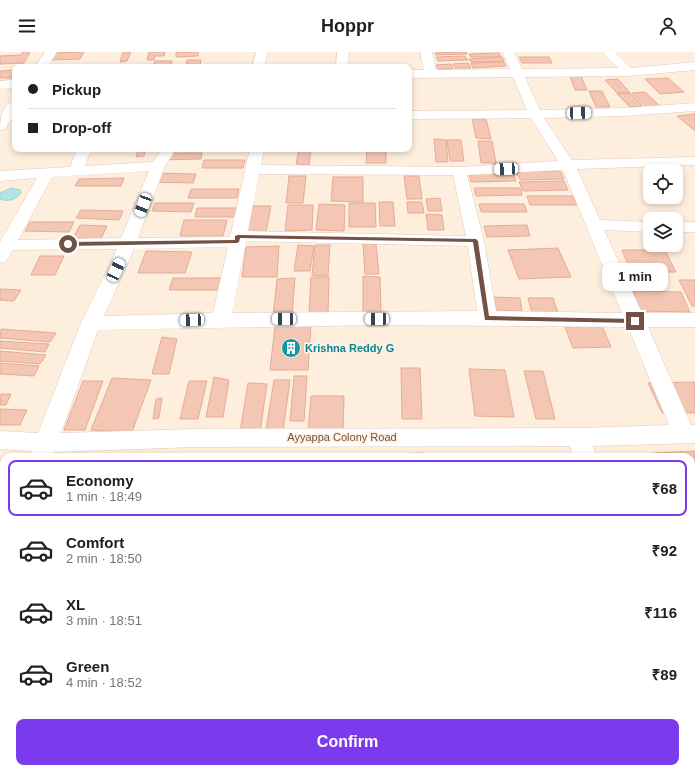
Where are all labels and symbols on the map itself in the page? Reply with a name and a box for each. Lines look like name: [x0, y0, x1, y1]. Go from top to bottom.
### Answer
car: [567, 107, 591, 119]
car: [494, 162, 518, 176]
car: [133, 192, 153, 218]
route start: [59, 235, 77, 253]
car: [105, 257, 127, 283]
callout: 1 min: [602, 263, 668, 291]
route end: [626, 312, 644, 330]
car: [272, 313, 296, 325]
car: [365, 313, 389, 325]
car: [180, 314, 204, 326]
building icon: Krishna Reddy G: [280, 337, 302, 359]
place label: Krishna Reddy G: [305, 342, 394, 354]
street label: Ayyappa Colony Road: [287, 431, 397, 443]

